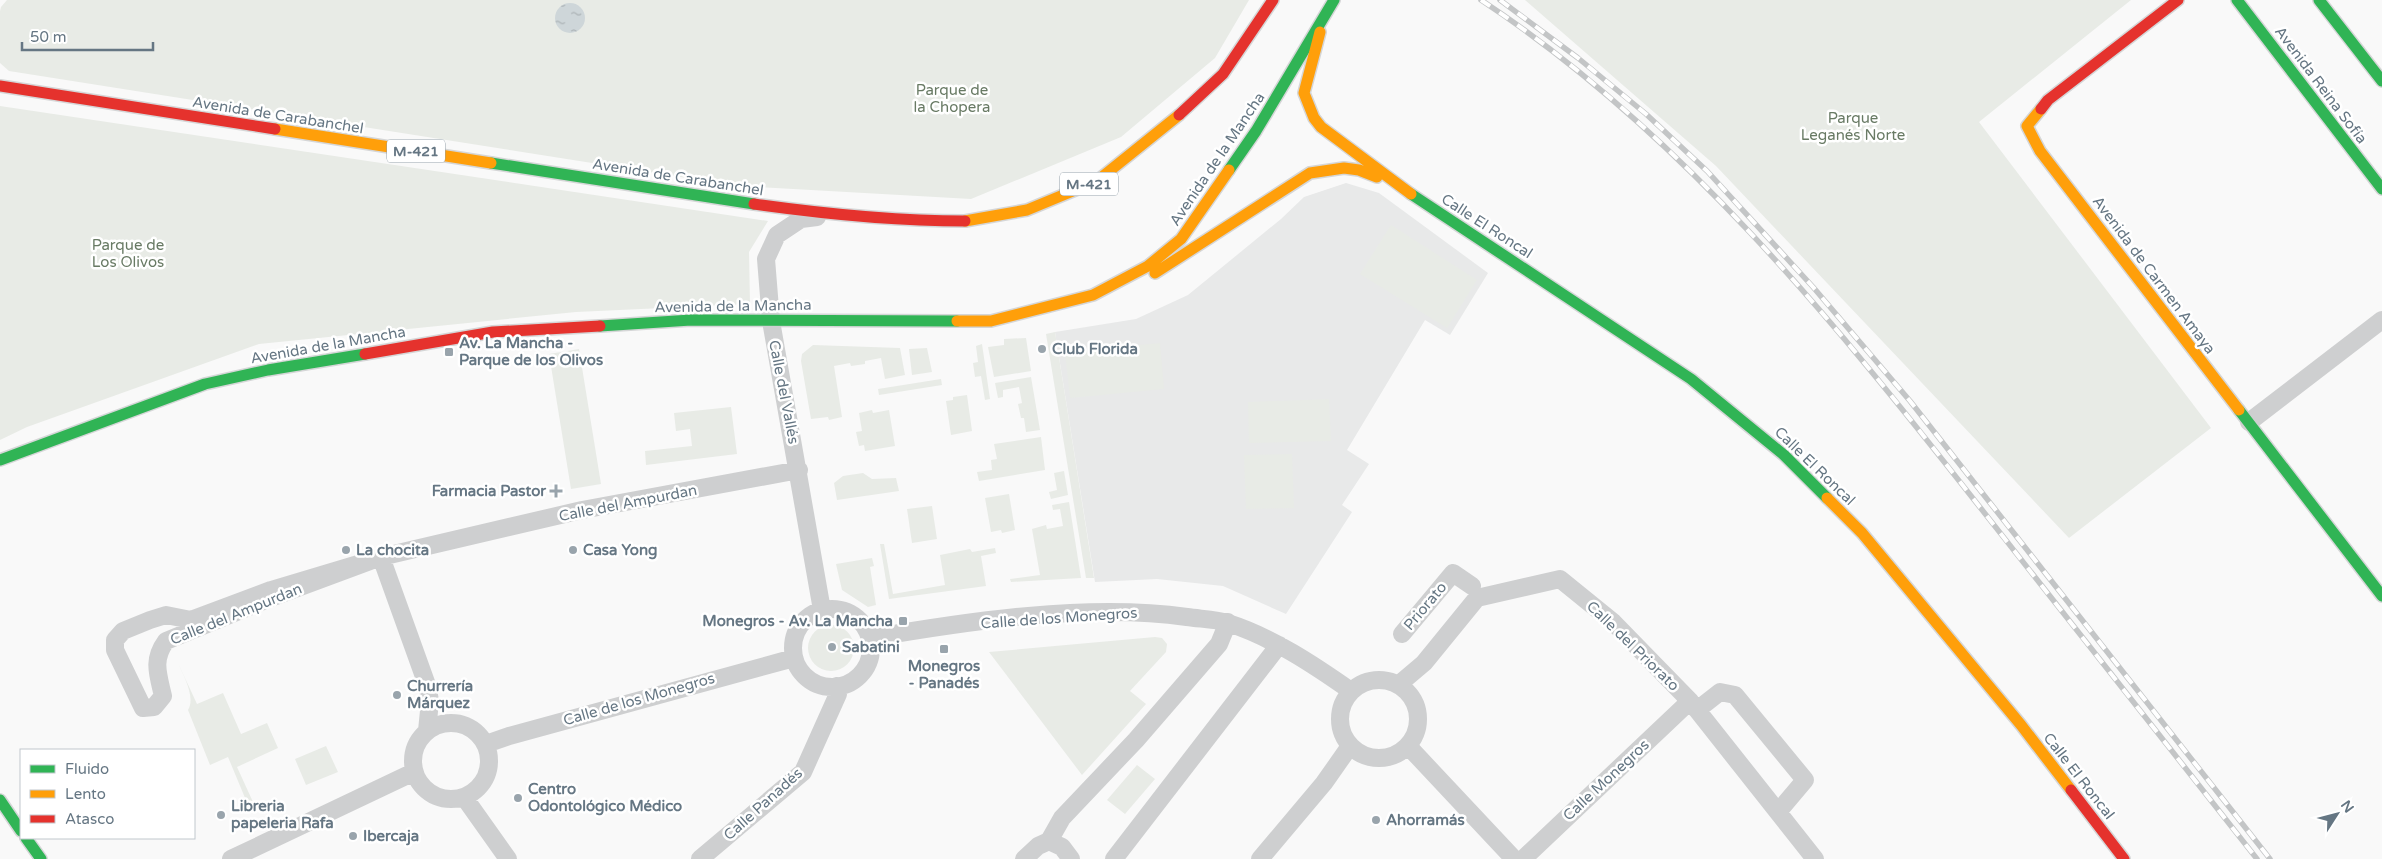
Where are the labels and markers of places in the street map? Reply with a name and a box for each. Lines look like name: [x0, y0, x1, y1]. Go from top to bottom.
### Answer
place label: Av. La Mancha - Parque de los Olivos: [459, 334, 603, 370]
place label: Club Florida: [1052, 340, 1138, 358]
marker: Club Florida: [1036, 343, 1048, 355]
marker: Av. La Mancha - Parque de los Olivos: [443, 346, 455, 358]
place label: Farmacia Pastor: [432, 482, 546, 500]
marker: Farmacia Pastor: [550, 485, 562, 497]
place label: La chocita: [356, 541, 429, 559]
place label: Casa Yong: [583, 541, 658, 560]
marker: La chocita: [340, 544, 352, 556]
marker: Casa Yong: [567, 544, 579, 556]
place label: Monegros - Av. La Mancha: [702, 612, 893, 631]
marker: Monegros - Av. La Mancha: [897, 615, 909, 627]
place label: Sabatini: [842, 638, 900, 656]
marker: Sabatini: [826, 641, 838, 653]
marker: Monegros - Panadés: [938, 643, 950, 655]
place label: Monegros - Panadés: [908, 657, 980, 692]
place label: Churrería Márquez: [407, 677, 473, 713]
marker: Churrería Márquez: [391, 689, 403, 701]
place label: Centro Odontológico Médico: [528, 780, 682, 816]
marker: Centro Odontológico Médico: [512, 792, 524, 804]
place label: Libreria papeleria Rafa: [231, 797, 334, 833]
marker: Libreria papeleria Rafa: [215, 809, 227, 821]
place label: Ahorramás: [1386, 811, 1465, 829]
marker: Ahorramás: [1370, 814, 1382, 826]
place label: Ibercaja: [363, 827, 419, 846]
marker: Ibercaja: [347, 830, 359, 842]

